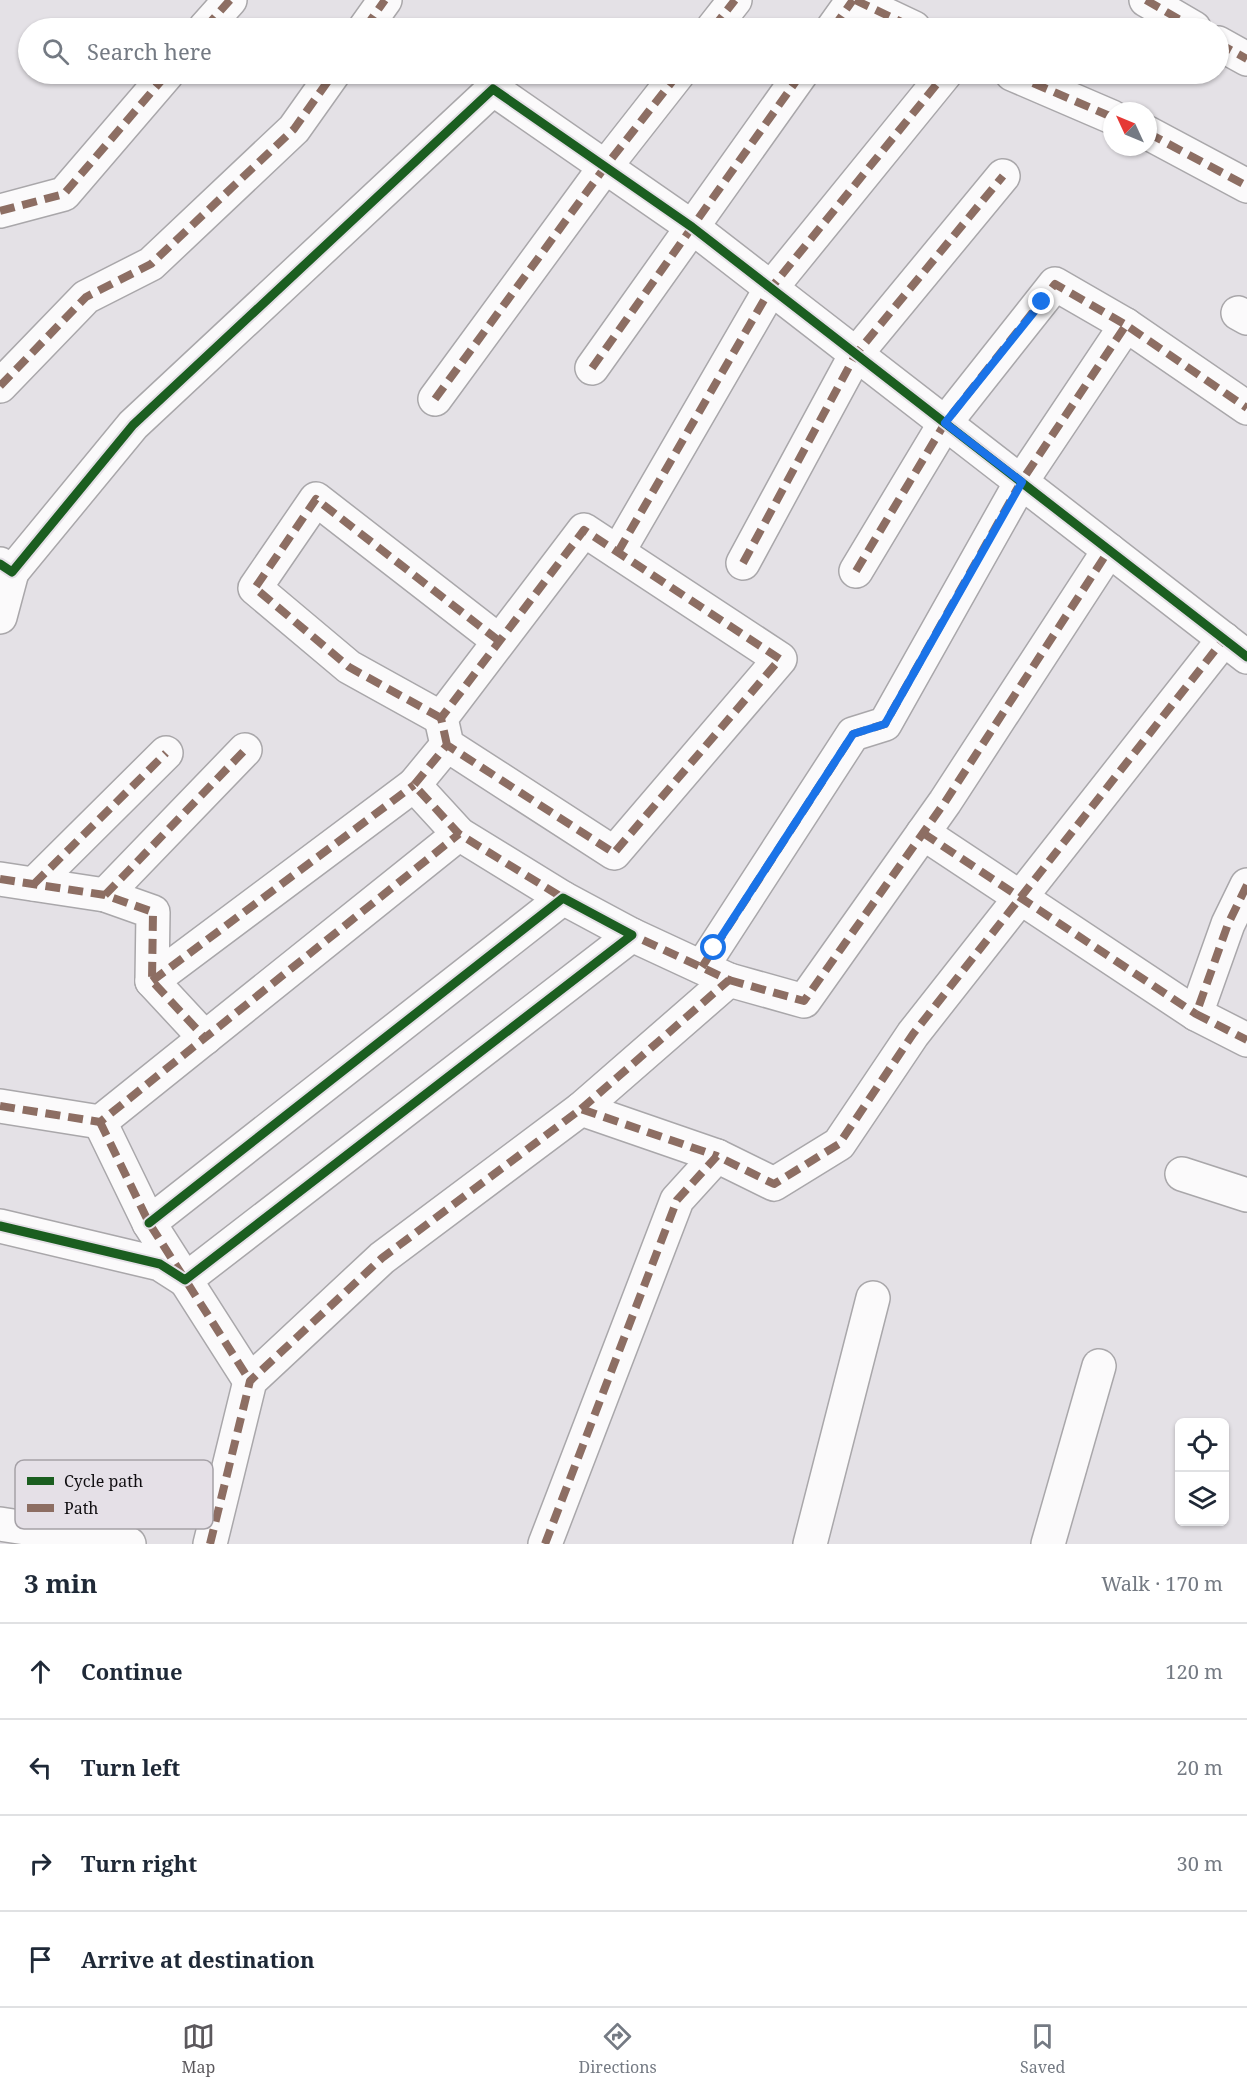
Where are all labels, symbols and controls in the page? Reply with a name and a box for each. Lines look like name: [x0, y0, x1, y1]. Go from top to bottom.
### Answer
search box: [18, 18, 1229, 84]
icon: search: [39, 35, 72, 68]
text: Search here: [87, 36, 212, 66]
north arrow: [1103, 102, 1157, 156]
route end: [1028, 288, 1054, 314]
route start: [700, 934, 726, 960]
map controls: [1175, 1418, 1229, 1526]
button: locate: [1175, 1418, 1229, 1472]
legend: [15, 1460, 213, 1529]
text: Cycle path: [64, 1470, 143, 1492]
button: layers: [1175, 1472, 1229, 1526]
text: Path: [64, 1497, 98, 1519]
text: 3 min: [24, 1565, 98, 1601]
text: Walk · 170 m: [1101, 1570, 1223, 1597]
icon: ahead: [24, 1655, 57, 1688]
text: Continue: [81, 1656, 183, 1686]
text: 120 m: [1165, 1658, 1223, 1685]
icon: left: [24, 1751, 57, 1784]
text: Turn left: [81, 1752, 180, 1782]
text: 20 m: [1177, 1754, 1223, 1781]
icon: right: [24, 1847, 57, 1880]
text: Turn right: [81, 1848, 197, 1878]
text: 30 m: [1177, 1850, 1223, 1877]
icon: arrive: [24, 1943, 57, 1976]
text: Arrive at destination: [81, 1944, 315, 1974]
tab: Map: [182, 2020, 215, 2078]
tab: Directions: [579, 2020, 657, 2078]
tab: Saved: [1020, 2020, 1065, 2078]

